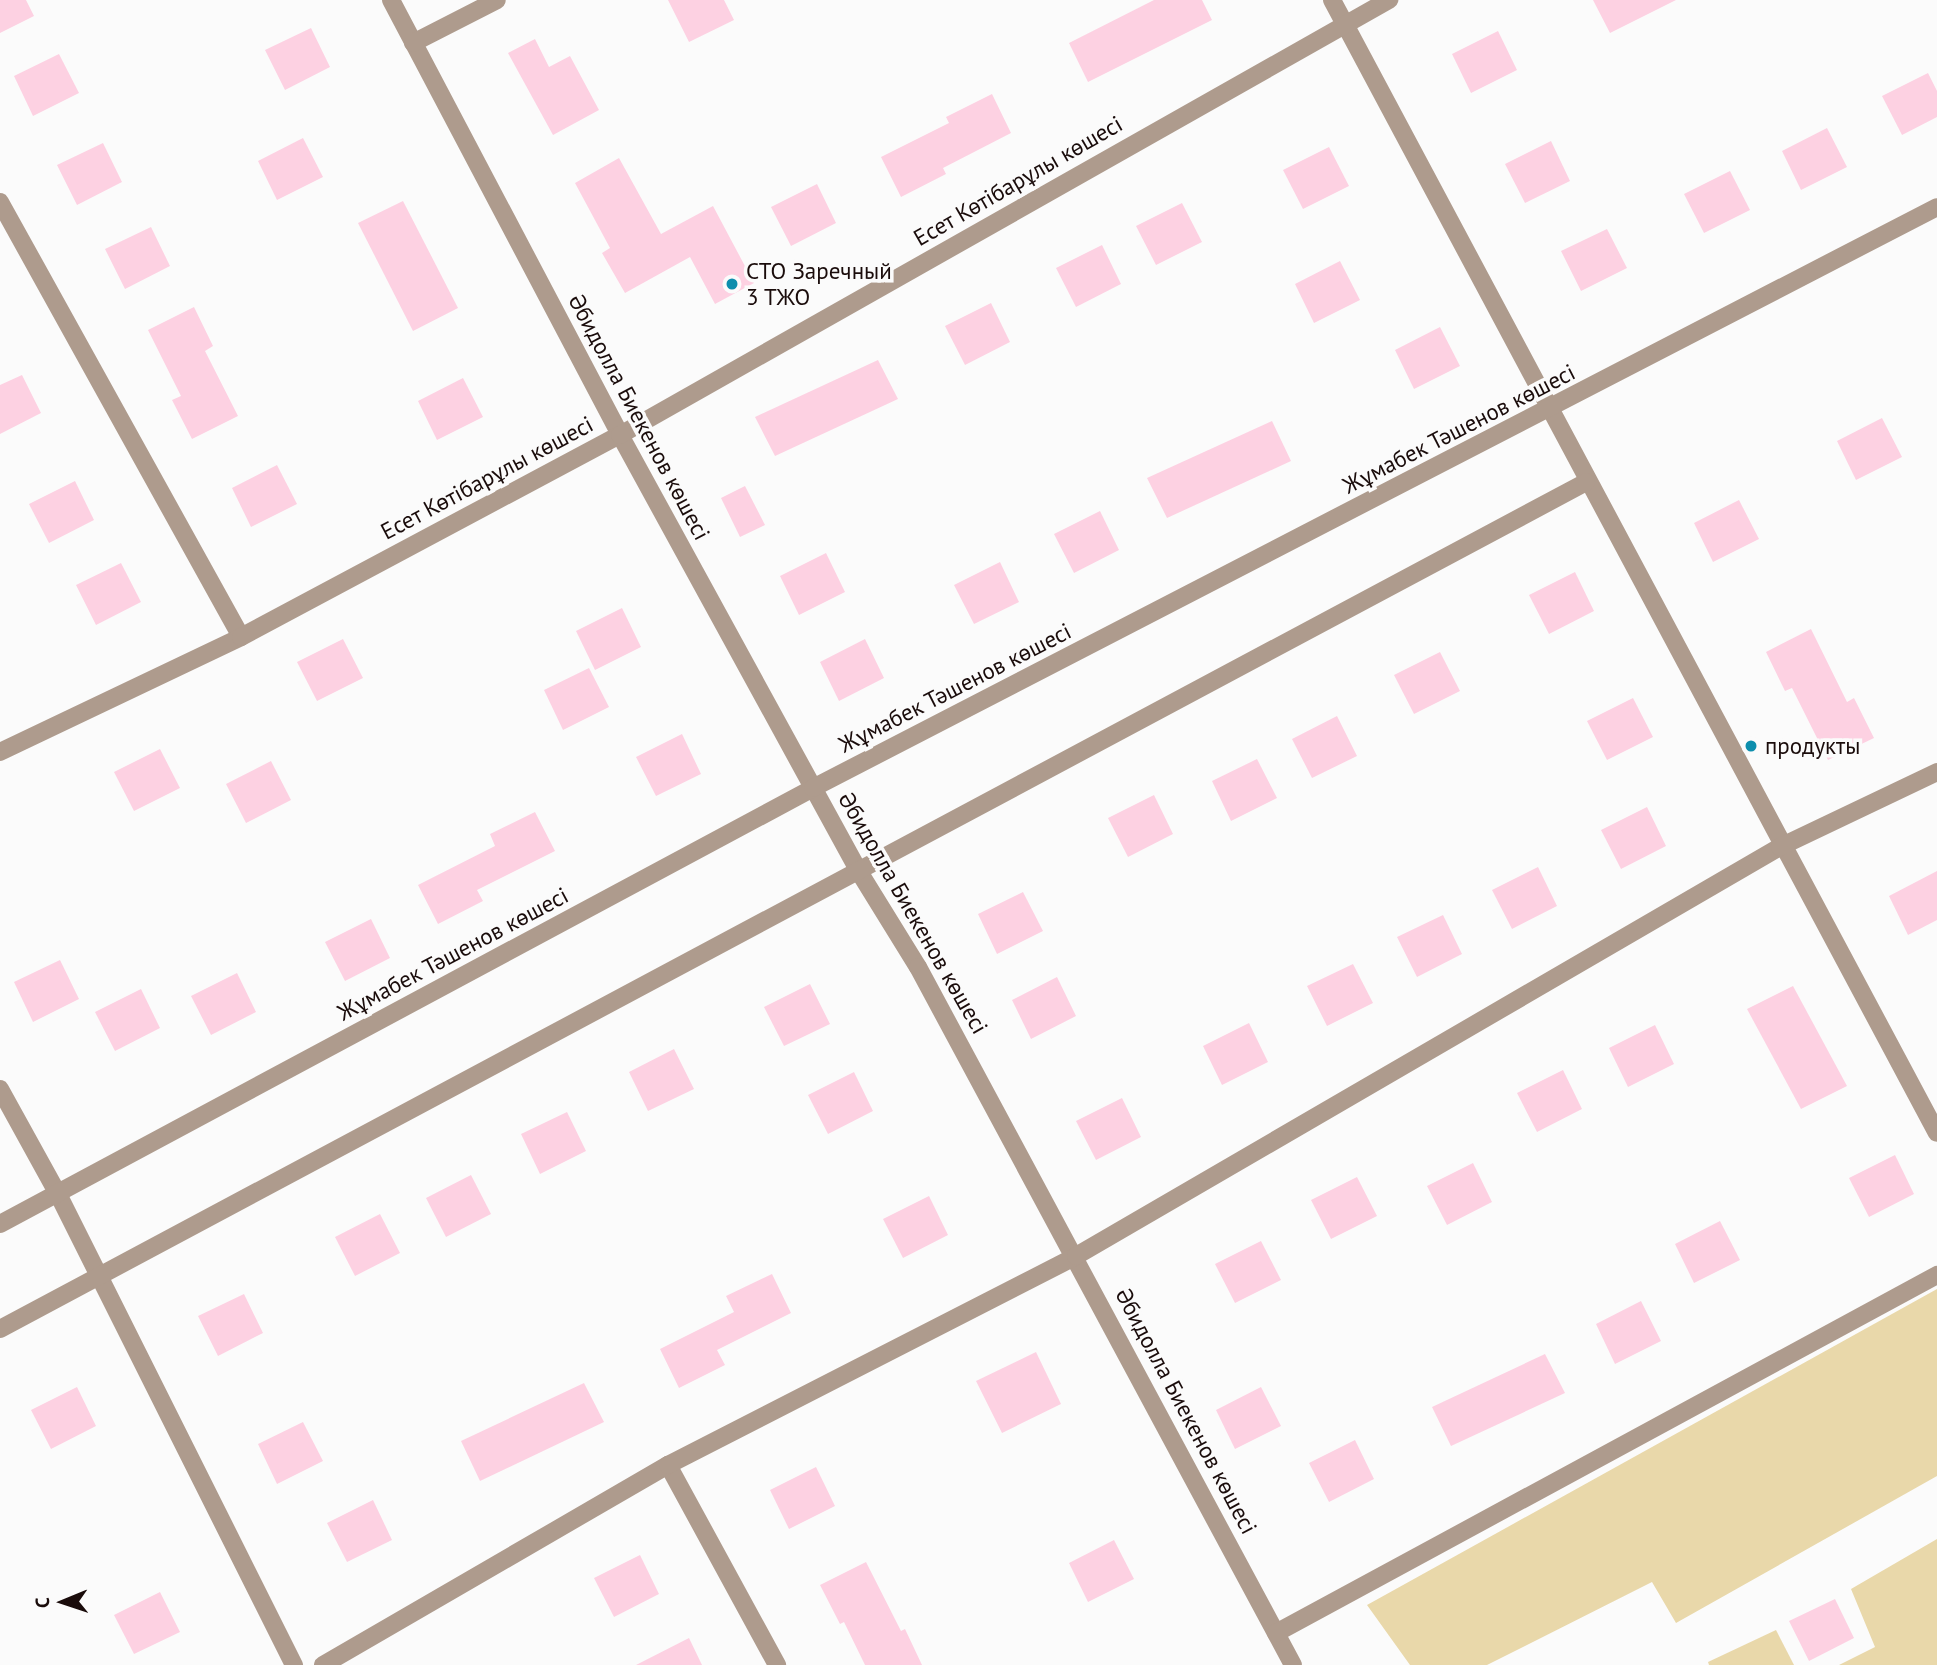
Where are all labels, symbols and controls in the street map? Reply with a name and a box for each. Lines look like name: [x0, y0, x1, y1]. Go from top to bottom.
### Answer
street label: Есет Көтібарұлы көшесі: [908, 110, 1128, 252]
place label: СТО Заречный 3 ТЖО: [746, 257, 892, 311]
marker: СТО Заречный 3 ТЖО: [724, 276, 740, 292]
street label: Әбидолла Биекенов көшесі: [562, 289, 716, 545]
street label: Жұмабек Тәшенов көшесі: [1338, 358, 1580, 500]
street label: Есет Көтібарұлы көшесі: [376, 410, 598, 546]
street label: Жұмабек Тәшенов көшесі: [834, 617, 1076, 759]
place label: продукты: [1765, 732, 1860, 760]
marker: продукты: [1743, 738, 1759, 754]
street label: Әбидолла Биекенов көшесі: [832, 787, 994, 1039]
street label: Жұмабек Тәшенов көшесі: [333, 881, 573, 1027]
street label: Әбидолла Биекенов көшесі: [1109, 1283, 1263, 1539]
north arrow: [28, 1567, 98, 1637]
text: С: [30, 1597, 54, 1608]

